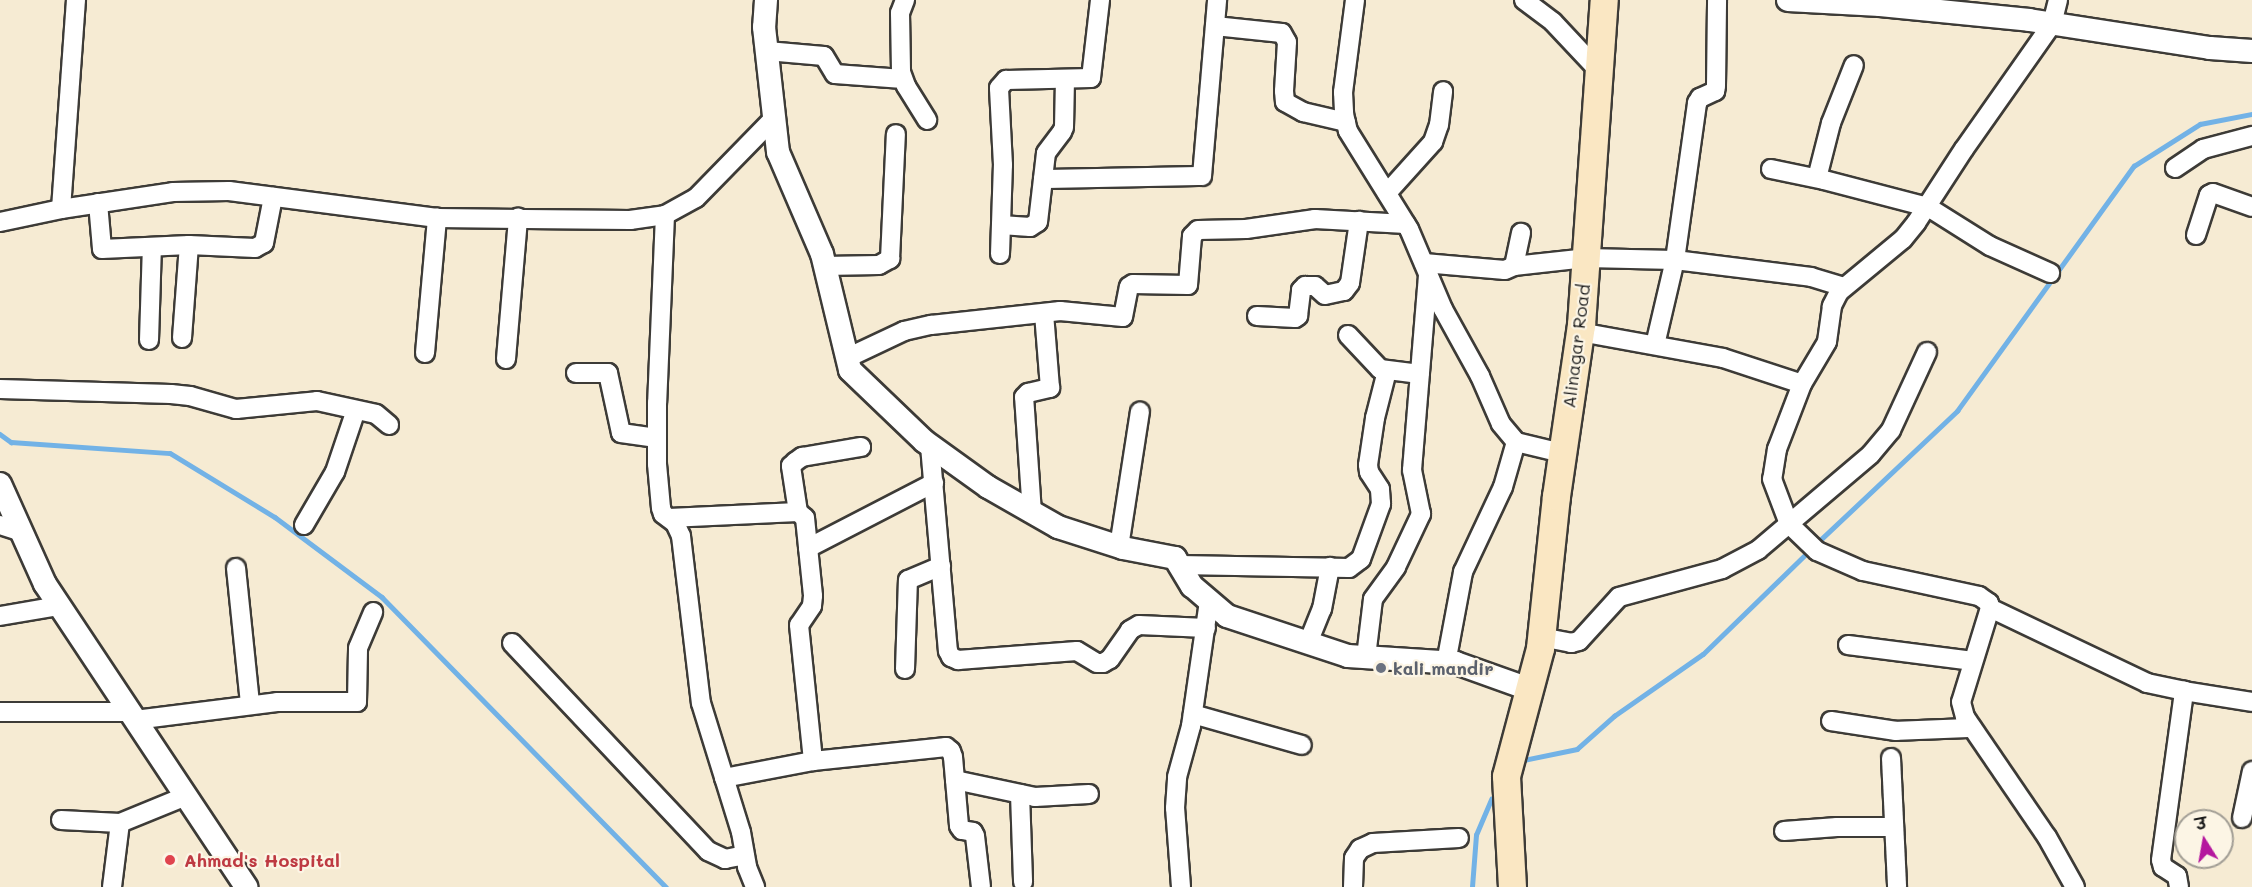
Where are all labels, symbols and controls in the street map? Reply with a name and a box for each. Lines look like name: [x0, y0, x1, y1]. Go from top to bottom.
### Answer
street label: Alinagar Road: [1558, 283, 1594, 409]
place label: kali mandir: [1393, 657, 1494, 679]
marker: kali mandir: [1374, 661, 1388, 675]
north arrow: [2174, 809, 2234, 869]
text: उ: [2194, 811, 2208, 834]
place label: Ahmad's Hospital: [184, 849, 340, 871]
marker: Ahmad's Hospital: [161, 851, 179, 869]

